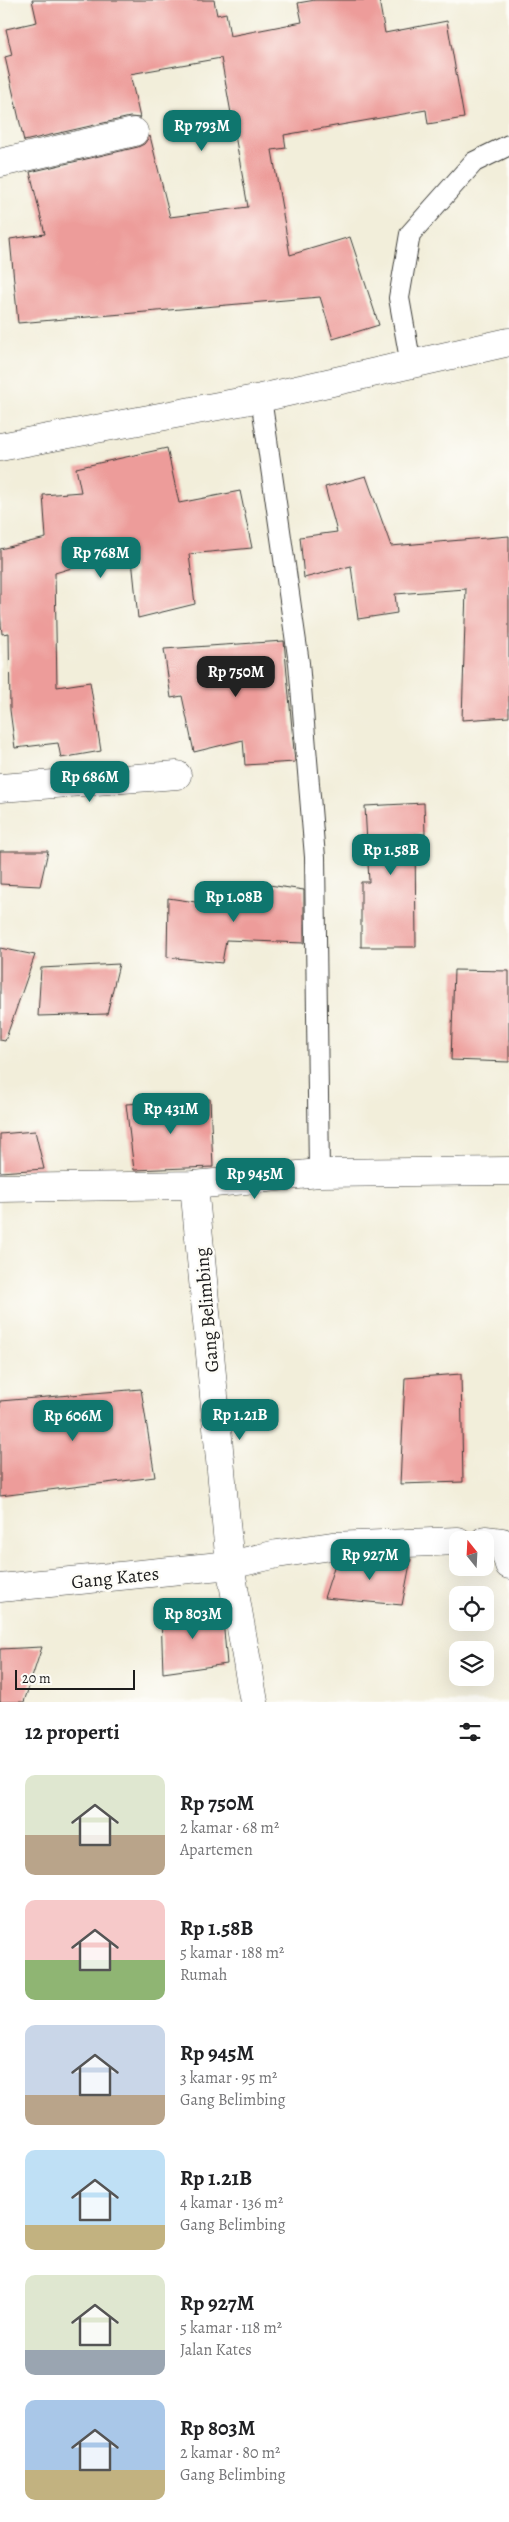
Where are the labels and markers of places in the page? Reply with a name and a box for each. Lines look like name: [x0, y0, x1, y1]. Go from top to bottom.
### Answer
pin: Rp 793M: [156, 110, 248, 152]
pin: Rp 768M: [55, 536, 147, 579]
pin: Rp 750M: [190, 656, 282, 698]
pin: Rp 686M: [44, 760, 136, 803]
pin: Rp 1.58B: [339, 834, 443, 876]
pin: Rp 1.08B: [182, 880, 286, 923]
pin: Rp 431M: [125, 1092, 217, 1135]
pin: Rp 945M: [209, 1158, 301, 1200]
pin: Rp 1.21B: [188, 1398, 292, 1441]
pin: Rp 606M: [27, 1400, 119, 1442]
pin: Rp 927M: [324, 1538, 416, 1581]
pin: Rp 803M: [147, 1598, 239, 1640]

